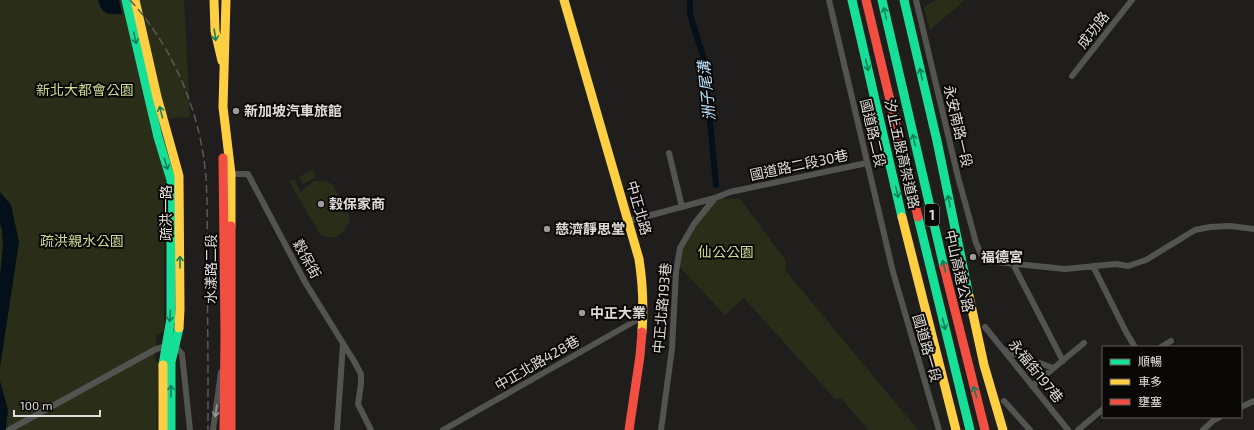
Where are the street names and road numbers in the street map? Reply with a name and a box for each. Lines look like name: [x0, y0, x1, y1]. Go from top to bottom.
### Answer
street label: 成功路: [1073, 8, 1112, 51]
street label: 永安南路一段: [941, 83, 976, 169]
street label: 國道路二段: [857, 97, 890, 169]
street label: 汐止五股高架道路: [882, 97, 923, 210]
street label: 國道路二段30巷: [748, 146, 850, 183]
street label: 中正北路: [624, 179, 655, 237]
street label: 疏洪一路: [157, 185, 174, 241]
road number: 1: [925, 204, 939, 226]
street label: 中山高速公路: [942, 228, 977, 314]
street label: 水漾路二段: [202, 234, 219, 304]
street label: 穀保街: [290, 236, 325, 281]
street label: 中正北路193巷: [649, 262, 674, 354]
street label: 國道路一段: [910, 312, 945, 384]
street label: 中正北路428巷: [491, 331, 582, 394]
street label: 永福街197巷: [1006, 336, 1067, 406]

